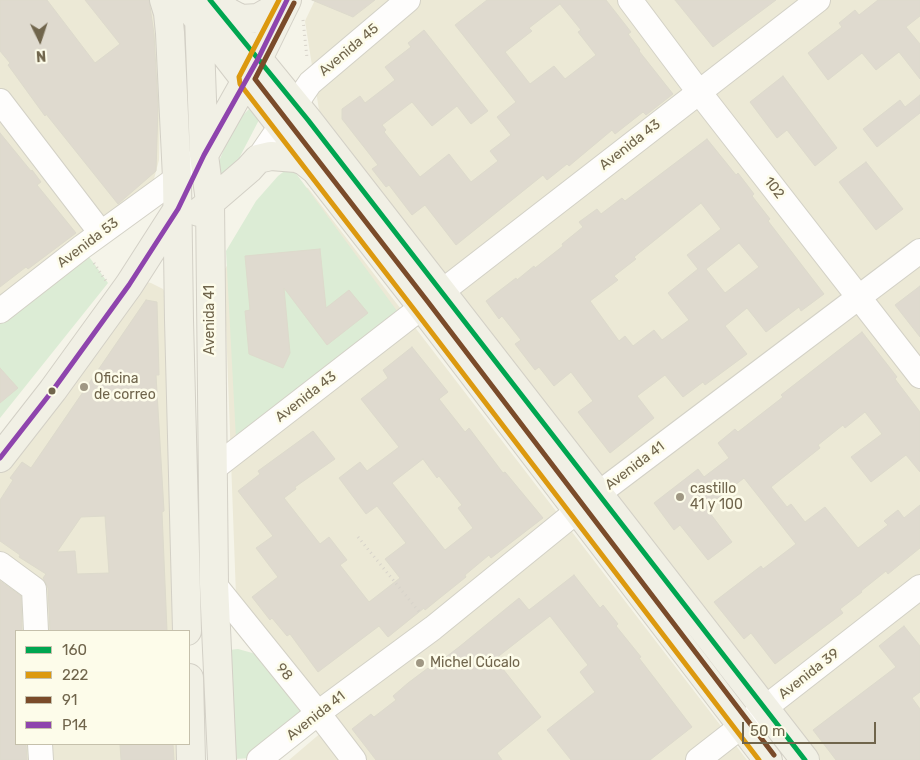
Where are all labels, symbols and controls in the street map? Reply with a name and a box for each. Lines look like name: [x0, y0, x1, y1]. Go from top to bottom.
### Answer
north arrow: [15, 15, 65, 65]
street label: Avenida 45: [316, 20, 382, 80]
text: N: [35, 47, 47, 64]
street label: Avenida 43: [596, 116, 664, 174]
street label: 102: [760, 174, 788, 202]
street label: Avenida 53: [54, 215, 122, 271]
street label: Avenida 41: [202, 285, 218, 355]
street label: Avenida 43: [272, 368, 340, 426]
place label: Oficina de correo: [94, 371, 156, 404]
marker: Oficina de correo: [78, 381, 90, 393]
unlabelled marker: [47, 386, 57, 396]
street label: Avenida 41: [602, 438, 668, 494]
place label: castillo 41 y 100: [690, 481, 743, 514]
marker: castillo 41 y 100: [674, 491, 686, 503]
legend: [15, 630, 190, 745]
text: 160: [62, 641, 87, 659]
street label: Avenida 39: [775, 645, 843, 703]
place label: Michel Cúcalo: [430, 655, 520, 671]
marker: Michel Cúcalo: [414, 657, 426, 669]
street label: 98: [272, 660, 296, 684]
text: 222: [62, 666, 88, 684]
street label: Avenida 41: [283, 688, 349, 744]
text: 91: [62, 691, 77, 709]
scale bar: [745, 712, 879, 744]
text: P14: [62, 716, 87, 734]
text: 50 m: [750, 722, 785, 740]

